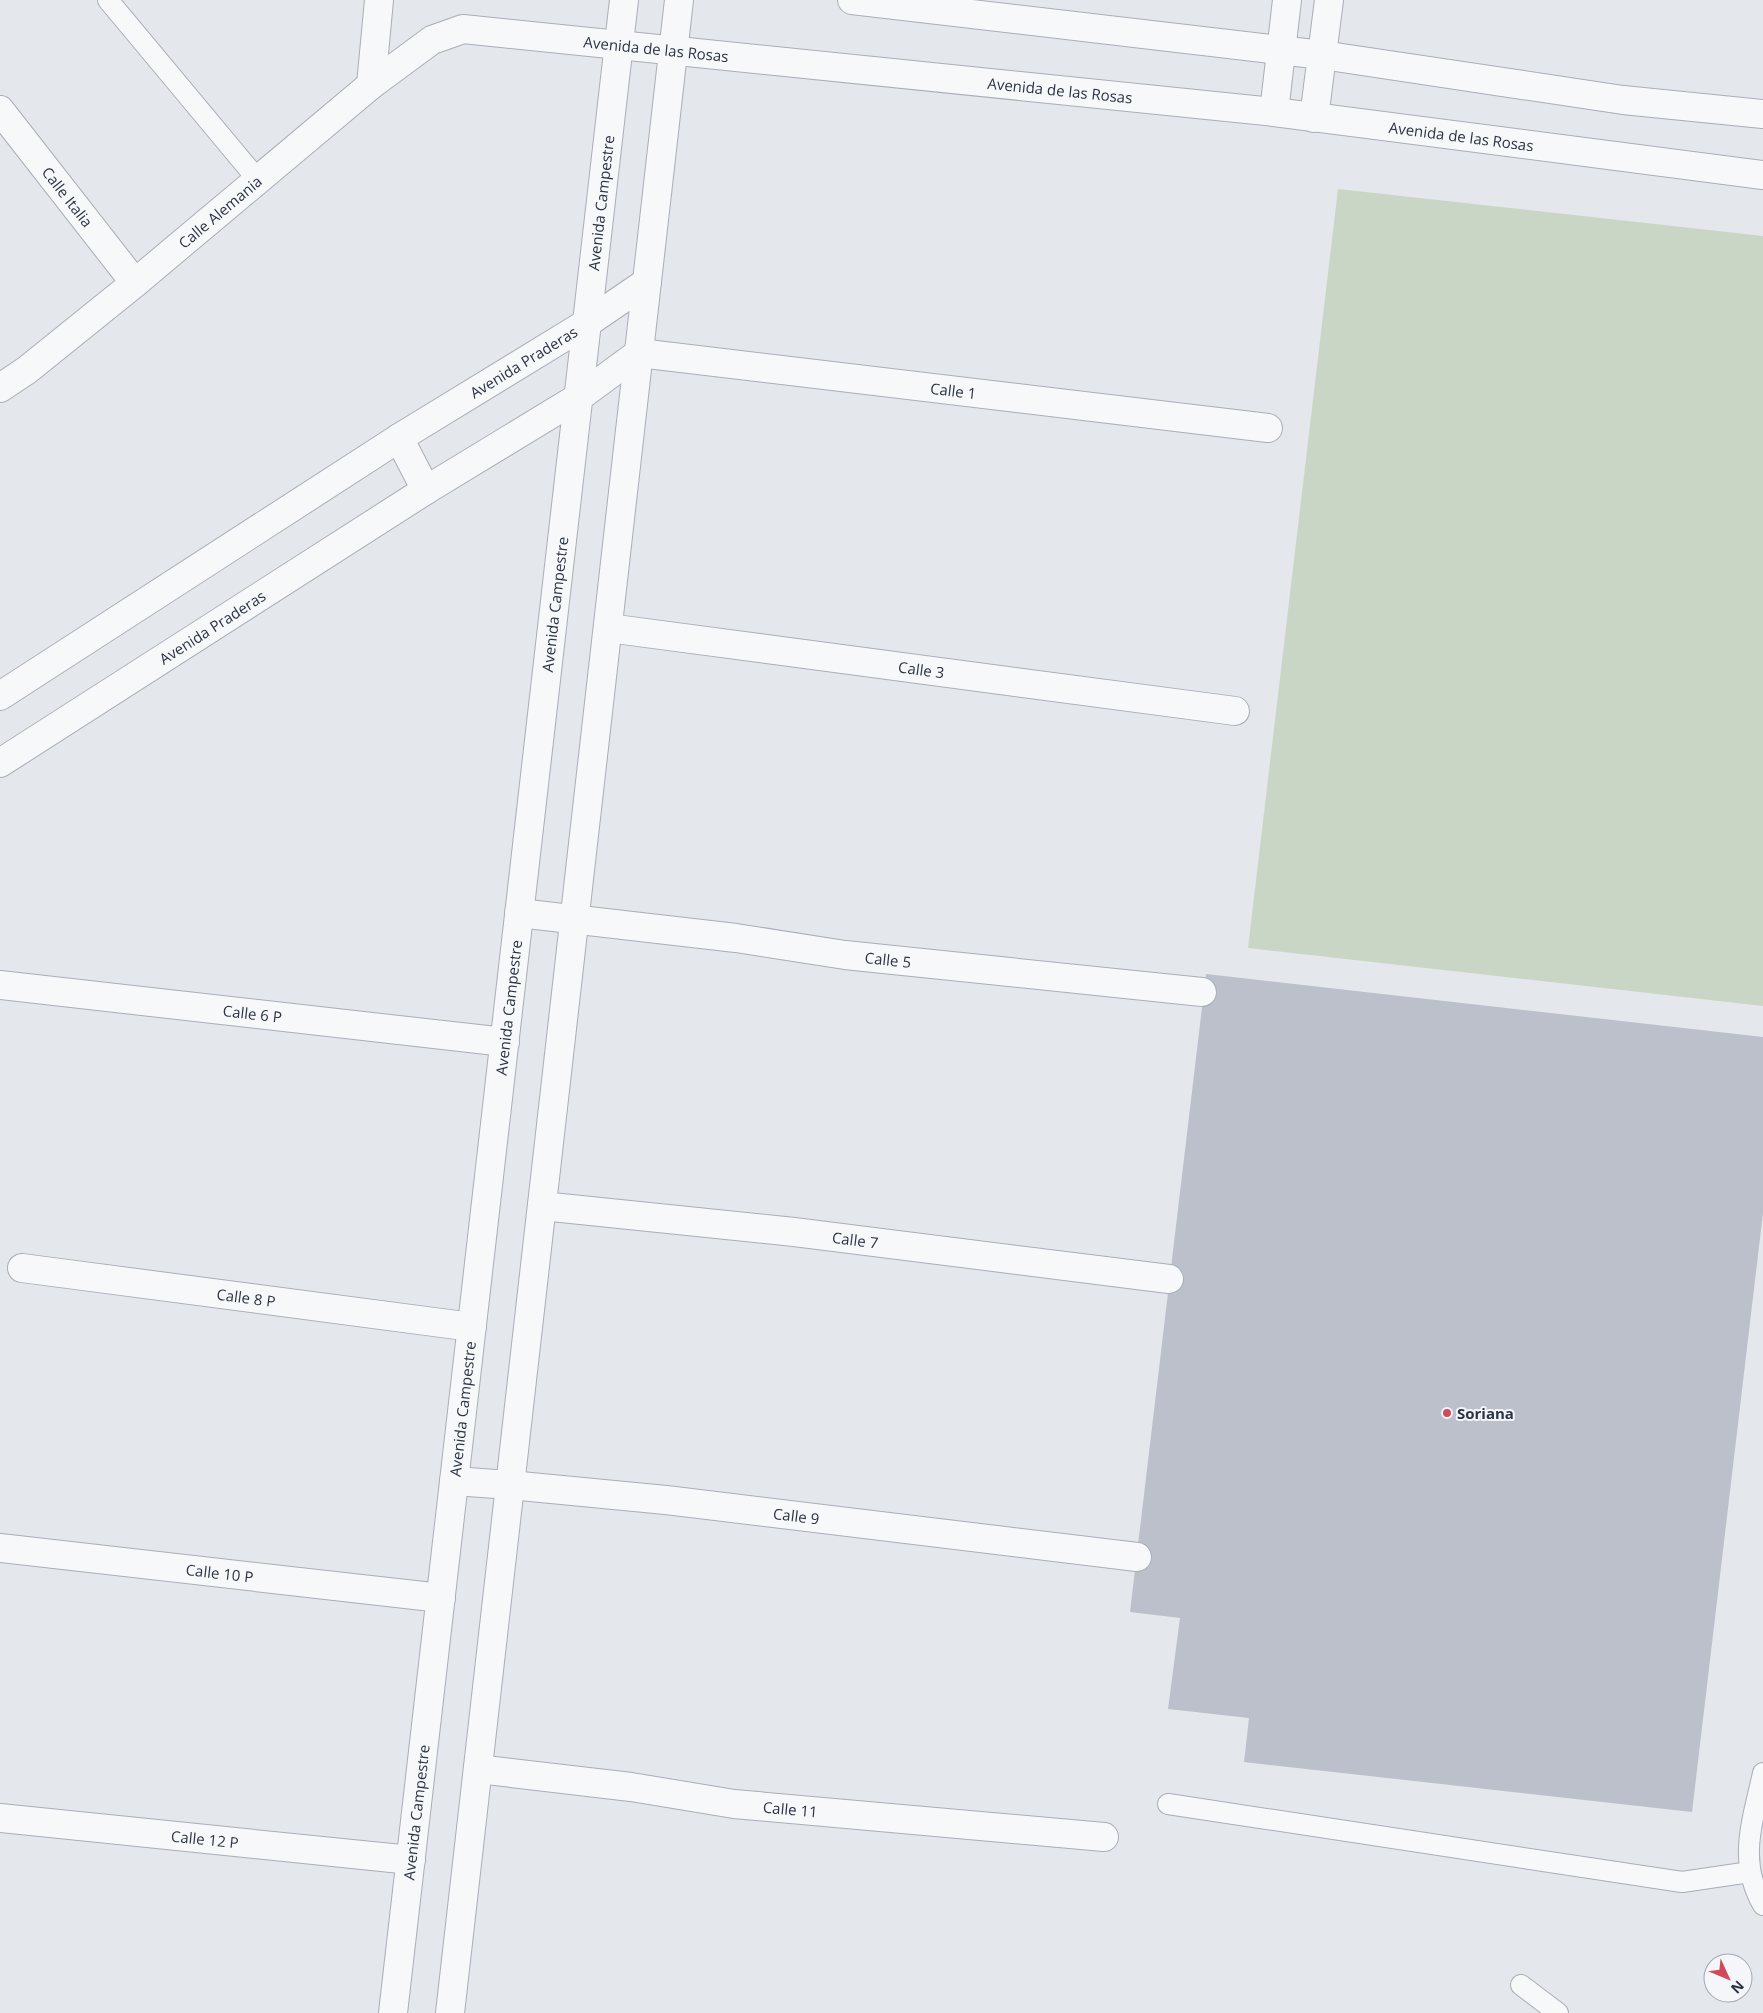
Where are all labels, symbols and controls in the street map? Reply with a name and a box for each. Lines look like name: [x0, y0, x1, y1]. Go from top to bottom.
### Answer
street label: Avenida de las Rosas: [583, 31, 730, 66]
street label: Avenida de las Rosas: [987, 73, 1133, 107]
street label: Avenida de las Rosas: [1388, 117, 1535, 155]
street label: Avenida Campestre: [583, 134, 618, 272]
street label: Calle Italia: [38, 162, 98, 231]
street label: Calle Alemania: [174, 171, 266, 253]
street label: Avenida Praderas: [466, 321, 581, 402]
street label: Calle 1: [929, 378, 978, 403]
street label: Avenida Campestre: [537, 535, 572, 673]
street label: Avenida Praderas: [155, 586, 269, 669]
street label: Calle 3: [897, 657, 946, 682]
street label: Avenida Campestre: [491, 939, 526, 1076]
street label: Calle 5: [864, 947, 912, 972]
street label: Calle 6 P: [222, 1000, 283, 1027]
street label: Calle 7: [831, 1227, 879, 1252]
street label: Calle 8 P: [215, 1284, 277, 1311]
street label: Avenida Campestre: [445, 1340, 480, 1478]
place label: Soriana: [1457, 1403, 1514, 1423]
marker: Soriana: [1441, 1407, 1453, 1419]
street label: Calle 9: [772, 1503, 820, 1528]
street label: Calle 10 P: [185, 1559, 254, 1587]
street label: Avenida Campestre: [398, 1743, 434, 1881]
street label: Calle 11: [762, 1797, 819, 1821]
street label: Calle 12 P: [170, 1826, 240, 1852]
north arrow: [1703, 1953, 1753, 2003]
text: N: [1727, 1977, 1749, 1998]

